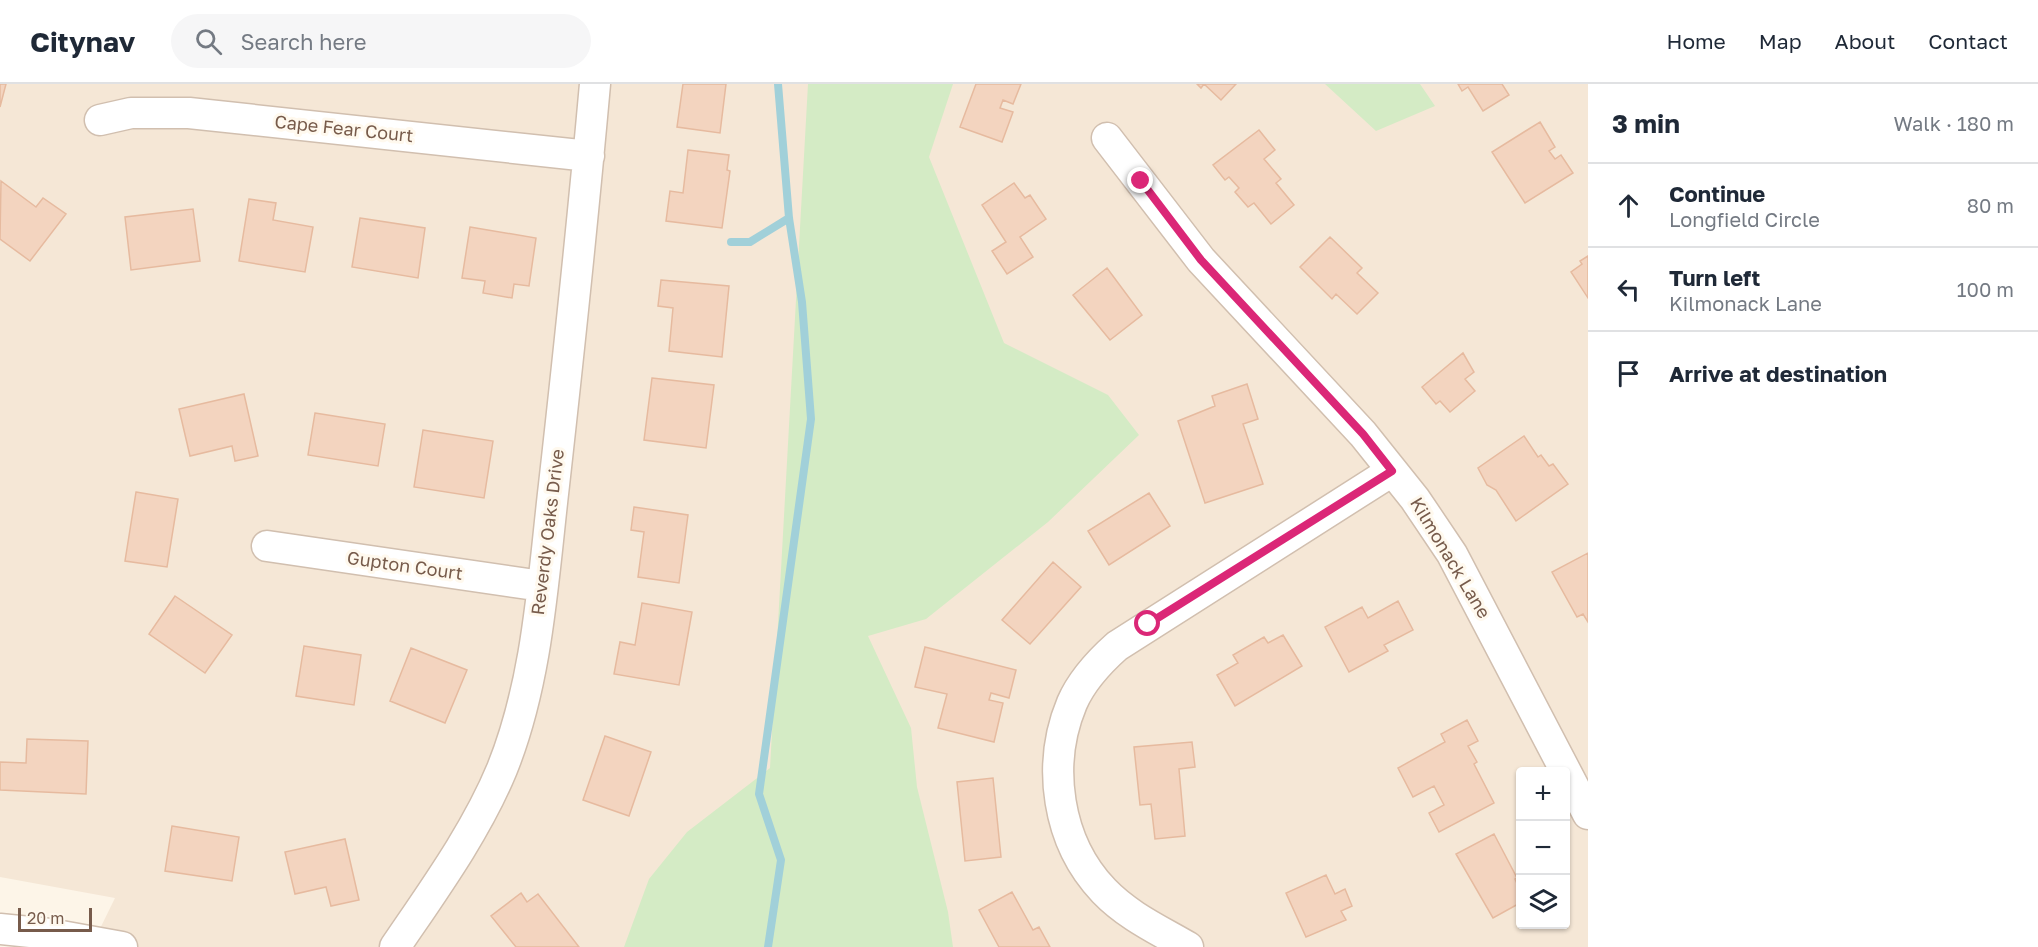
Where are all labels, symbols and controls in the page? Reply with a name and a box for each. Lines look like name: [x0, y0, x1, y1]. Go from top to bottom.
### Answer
search box: [171, 14, 591, 68]
text: Citynav: [30, 25, 135, 58]
icon: search: [192, 25, 225, 58]
text: Search here: [240, 28, 366, 55]
text: Home: [1666, 28, 1726, 54]
text: Map: [1759, 28, 1802, 54]
text: About: [1835, 28, 1895, 54]
text: Contact: [1928, 28, 2008, 54]
text: 3 min: [1612, 108, 1680, 139]
street label: Cape Fear Court: [274, 110, 415, 146]
text: Walk · 180 m: [1894, 111, 2014, 135]
route end: [1127, 167, 1153, 193]
text: Continue: [1669, 180, 1765, 207]
icon: ahead: [1612, 189, 1645, 222]
text: 80 m: [1967, 193, 2014, 217]
text: Longfield Circle: [1669, 207, 1820, 231]
text: Turn left: [1669, 264, 1760, 291]
icon: left: [1612, 273, 1645, 306]
text: 100 m: [1957, 277, 2014, 301]
text: Kilmonack Lane: [1669, 291, 1822, 315]
icon: arrive: [1612, 357, 1645, 390]
text: Arrive at destination: [1669, 360, 1887, 387]
street label: Reverdy Oaks Drive: [526, 448, 568, 616]
street label: Kilmonack Lane: [1406, 493, 1496, 622]
street label: Gupton Court: [346, 546, 464, 584]
route start: [1134, 610, 1160, 636]
map controls: [1516, 767, 1570, 929]
button: +: [1516, 767, 1570, 821]
button: −: [1516, 821, 1570, 875]
button: layers: [1516, 875, 1570, 929]
scale bar: [18, 905, 92, 932]
text: 20 m: [27, 908, 64, 928]

